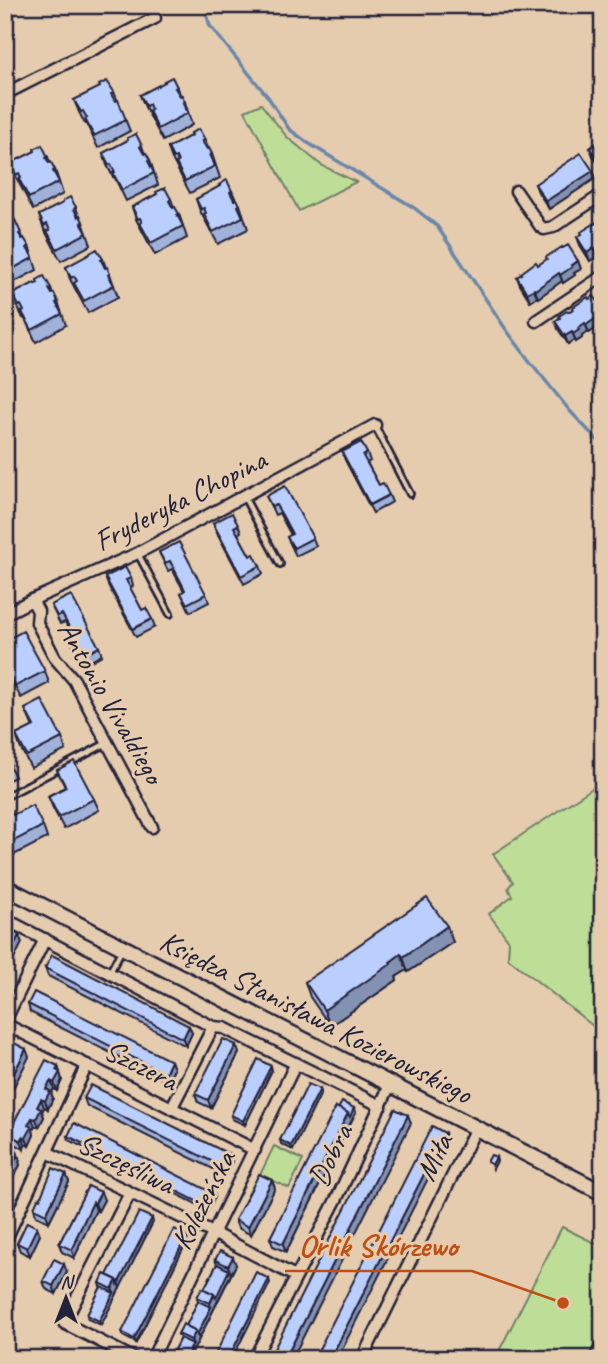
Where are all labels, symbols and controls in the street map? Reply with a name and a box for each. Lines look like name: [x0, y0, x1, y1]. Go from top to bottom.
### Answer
street label: Fryderyka Chopina: [87, 439, 274, 560]
street label: Antonio Vivaldiego: [49, 614, 175, 793]
street label: Księdza Stanisława Kozierowskiego: [154, 922, 480, 1113]
street label: Szczera: [98, 1031, 186, 1100]
street label: Dobra: [299, 1116, 362, 1192]
street label: Szczęśliwa: [71, 1123, 182, 1203]
street label: Miła: [407, 1126, 462, 1187]
street label: Koleżeńska: [162, 1143, 245, 1256]
callout: Orlik Skórzewo: [285, 1218, 472, 1271]
text: Orlik Skórzewo: [298, 1225, 461, 1266]
north arrow: [32, 1262, 102, 1332]
text: N: [60, 1270, 75, 1294]

